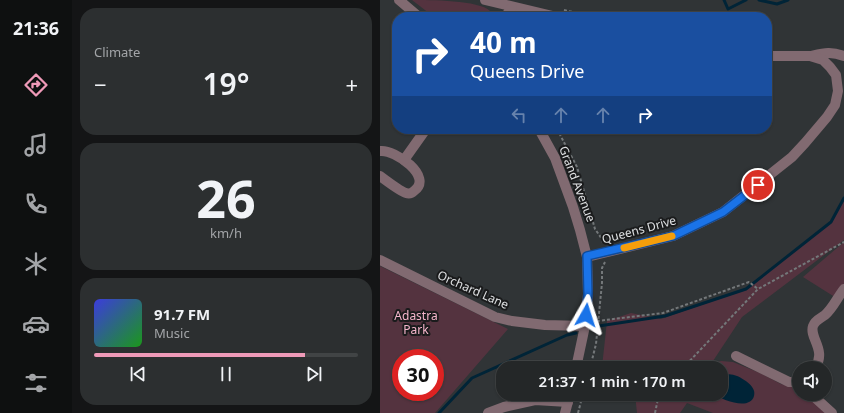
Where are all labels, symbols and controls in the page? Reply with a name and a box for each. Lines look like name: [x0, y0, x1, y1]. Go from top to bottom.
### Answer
text: 21:36: [13, 16, 59, 40]
text: 40 m: [470, 23, 537, 61]
icon: right: [404, 28, 456, 80]
text: Climate: [94, 43, 140, 61]
text: Queens Drive: [470, 59, 584, 83]
text: 19°: [202, 63, 250, 104]
text: −: [94, 69, 107, 99]
text: +: [345, 69, 358, 99]
icon: directions: [22, 71, 50, 99]
icon: left: [508, 104, 530, 126]
icon: ahead: [550, 104, 572, 126]
icon: ahead: [592, 104, 614, 126]
icon: right: [634, 104, 656, 126]
icon: music: [22, 131, 50, 159]
street label: Grand Avenue: [555, 143, 600, 225]
text: 26: [196, 162, 256, 233]
pin: [741, 168, 775, 202]
icon: arrive: [747, 174, 769, 196]
icon: phone: [22, 190, 50, 218]
street label: Queens Drive: [600, 211, 678, 248]
text: km/h: [210, 224, 242, 242]
icon: climate: [22, 250, 50, 278]
street label: Orchard Lane: [435, 266, 512, 313]
position arrow: [565, 294, 607, 336]
text: 91.7 FM: [154, 304, 210, 324]
park label: Adastra Park: [394, 307, 438, 338]
icon: car: [22, 310, 50, 338]
text: Music: [154, 324, 190, 342]
speed limit sign: 30: [392, 349, 444, 401]
map controls: [792, 361, 832, 401]
button: sound: [792, 361, 832, 401]
icon: previous: [127, 363, 149, 385]
icon: pause: [215, 363, 237, 385]
icon: next: [303, 363, 325, 385]
icon: filters: [22, 369, 50, 397]
text: 21:37 · 1 min · 170 m: [538, 371, 686, 391]

